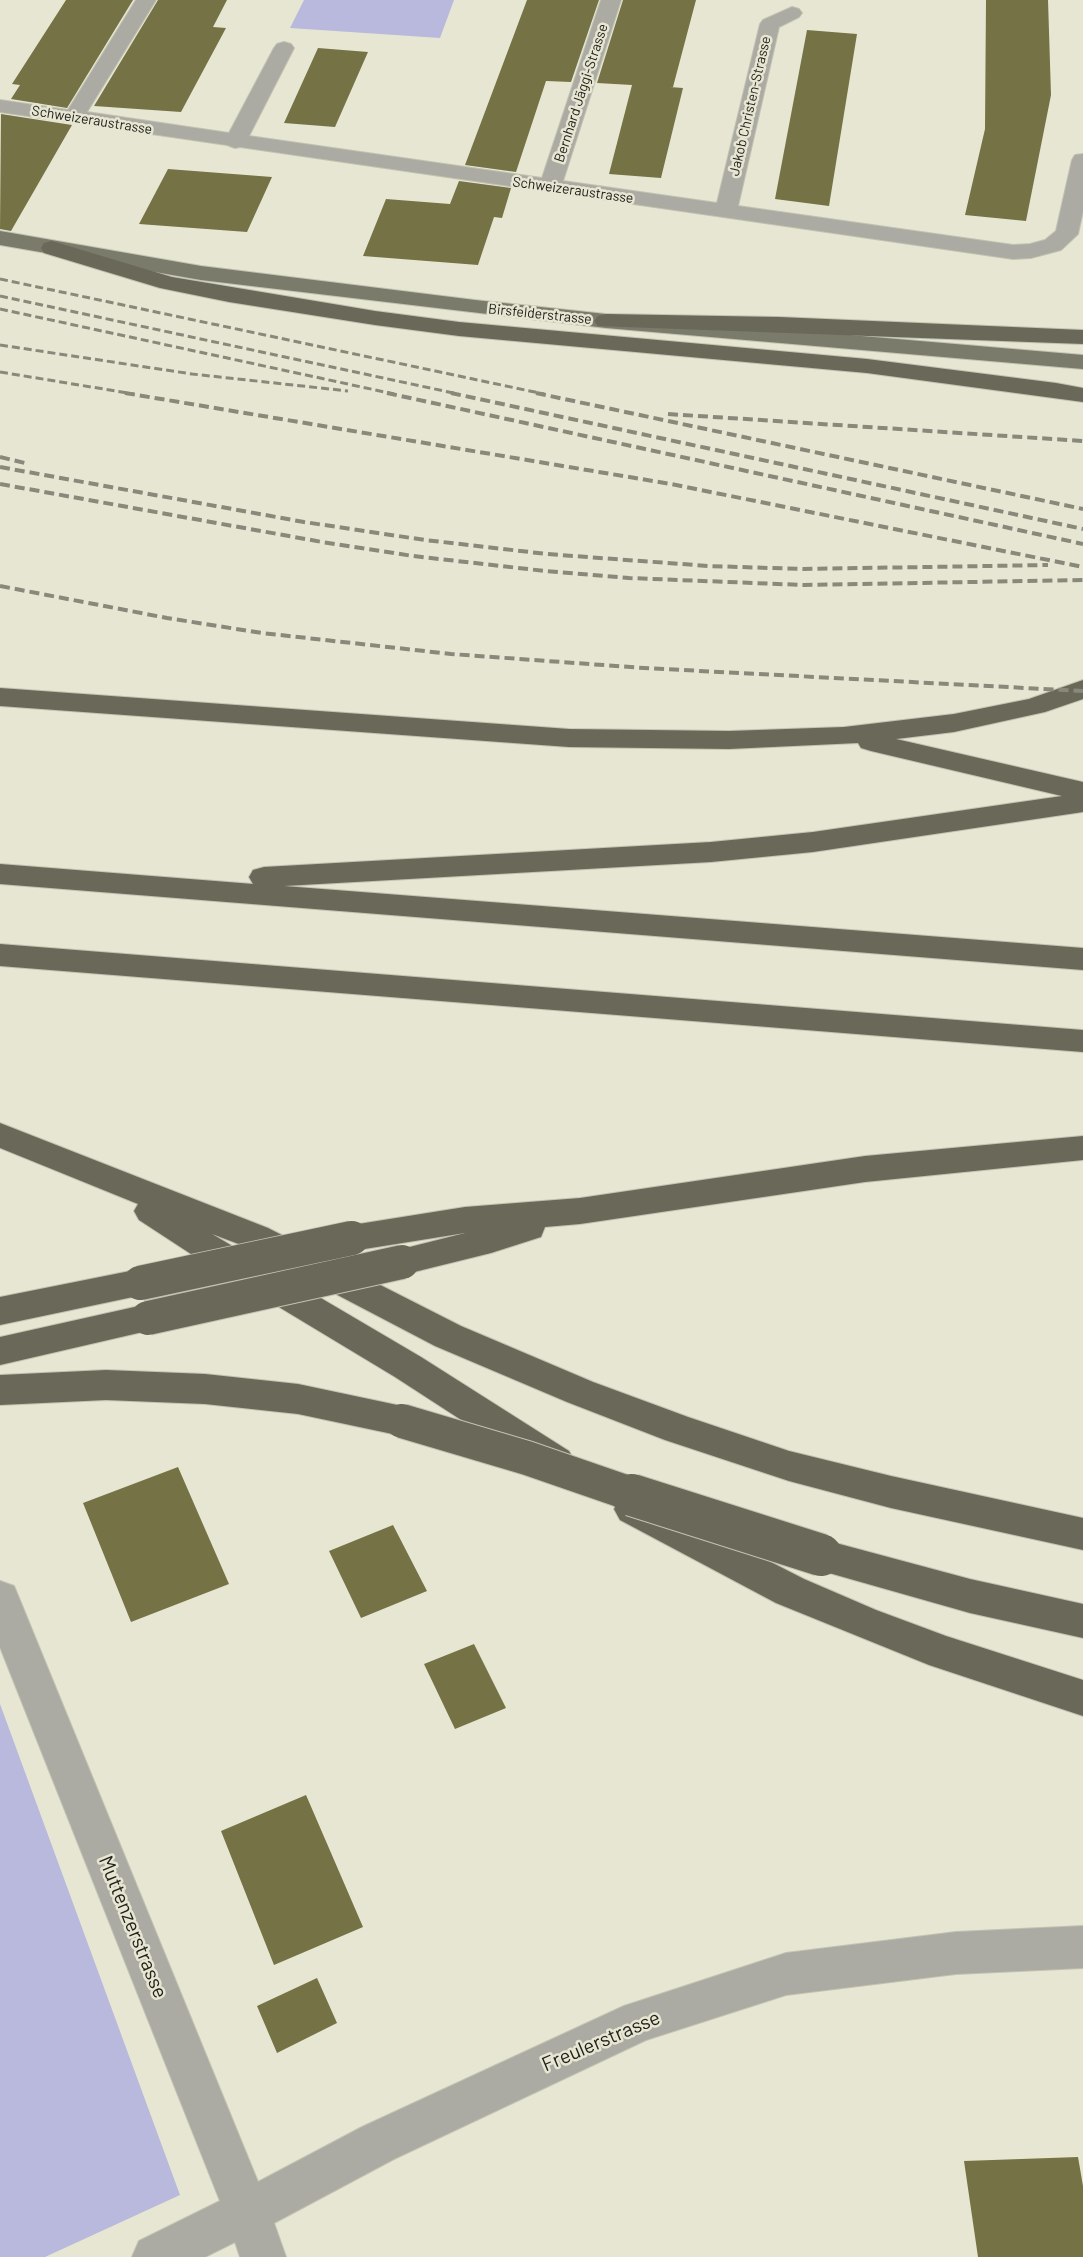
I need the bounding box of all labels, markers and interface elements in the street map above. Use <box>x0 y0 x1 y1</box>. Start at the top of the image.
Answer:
street label: Bernhard Jäggi-Strasse <box>551 22 611 164</box>
street label: Jakob Christen-Strasse <box>726 34 774 178</box>
street label: Schweizeraustrasse <box>30 102 154 138</box>
street label: Schweizeraustrasse <box>511 173 635 207</box>
street label: Birsfelderstrasse <box>487 300 593 328</box>
street label: Muttenzerstrasse <box>94 1852 172 2002</box>
street label: Freulerstrasse <box>538 2005 664 2077</box>

